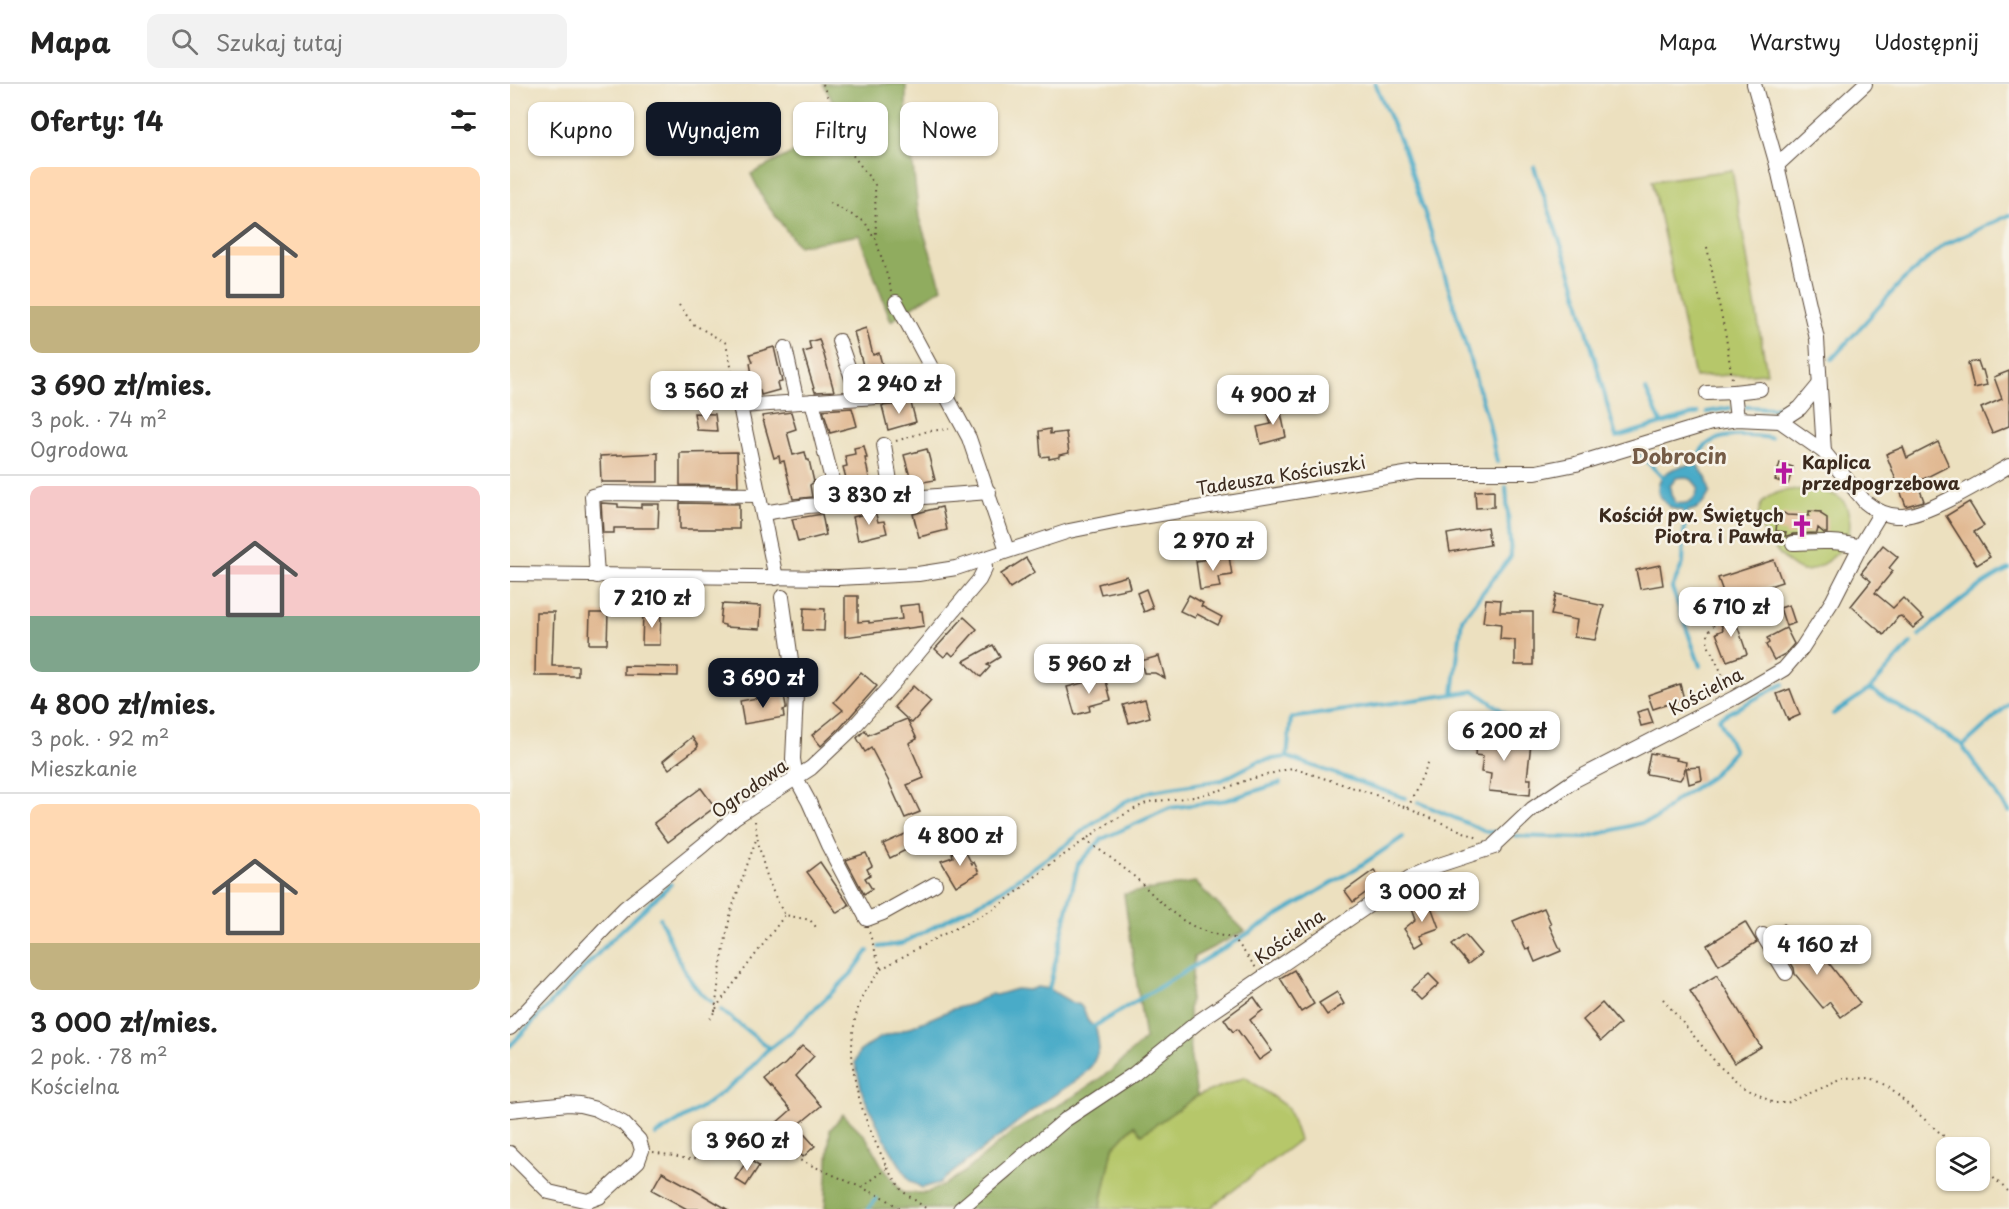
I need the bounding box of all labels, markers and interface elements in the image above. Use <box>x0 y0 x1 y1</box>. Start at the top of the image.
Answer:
search box <box>147 14 567 68</box>
text: Mapa <box>30 20 111 63</box>
icon: search <box>168 25 201 58</box>
text: Szukaj tutaj <box>216 25 343 58</box>
text: Mapa <box>1659 25 1717 57</box>
text: Warstwy <box>1750 25 1841 57</box>
text: Udostępnij <box>1874 25 1979 57</box>
text: Oferty: 14 <box>30 101 163 140</box>
chip: Kupno <box>528 102 634 156</box>
chip: Wynajem <box>646 102 781 156</box>
chip: Filtry <box>793 102 888 156</box>
chip: Nowe <box>900 102 998 156</box>
icon: filters <box>447 104 480 137</box>
icon: home <box>201 206 309 314</box>
pin: 2 940 zł <box>837 364 961 415</box>
text: 3 690 zł/mies. <box>30 365 212 404</box>
text: 2 940 zł <box>857 368 941 398</box>
pin: 3 560 zł <box>644 371 768 422</box>
text: 3 560 zł <box>665 375 747 405</box>
pin: 4 900 zł <box>1211 375 1335 426</box>
text: 4 900 zł <box>1231 379 1315 409</box>
text: 3 pok. · 74 m² <box>30 404 167 434</box>
text: Ogrodowa <box>30 434 128 464</box>
district label: Dobrocin <box>1631 439 1727 471</box>
street label: Tadeusza Kościuszki <box>1194 448 1367 501</box>
place label: Kaplica przedpogrzebowa <box>1802 448 1960 496</box>
church icon: Kaplica przedpogrzebowa <box>1771 460 1797 486</box>
pin: 3 830 zł <box>807 475 931 526</box>
text: 3 830 zł <box>828 479 910 509</box>
place label: Kościół pw. Świętych Piotra i Pawła <box>1599 501 1784 549</box>
church icon: Kościół pw. Świętych Piotra i Pawła <box>1789 513 1815 539</box>
pin: 2 970 zł <box>1151 521 1275 572</box>
icon: home <box>201 525 309 633</box>
text: 2 970 zł <box>1173 525 1253 555</box>
pin: 7 210 zł <box>590 578 714 629</box>
text: 7 210 zł <box>614 582 690 612</box>
pin: 6 710 zł <box>1669 587 1793 638</box>
text: 6 710 zł <box>1693 591 1769 621</box>
pin: 5 960 zł <box>1027 644 1151 695</box>
text: 5 960 zł <box>1048 648 1130 678</box>
pin: 3 690 zł <box>701 658 825 709</box>
street label: Kościelna <box>1663 660 1748 721</box>
text: 3 690 zł <box>722 662 804 692</box>
text: 4 800 zł/mies. <box>30 684 216 723</box>
pin: 6 200 zł <box>1442 711 1566 762</box>
text: 6 200 zł <box>1462 715 1546 745</box>
text: 3 pok. · 92 m² <box>30 723 169 753</box>
street label: Ogrodowa <box>705 751 794 824</box>
text: Mieszkanie <box>30 753 138 783</box>
pin: 4 800 zł <box>898 816 1022 867</box>
text: 4 800 zł <box>918 820 1002 850</box>
icon: home <box>201 843 309 951</box>
pin: 3 000 zł <box>1360 872 1484 923</box>
text: 3 000 zł <box>1379 876 1465 906</box>
street label: Kościelna <box>1248 901 1330 970</box>
pin: 4 160 zł <box>1755 925 1879 976</box>
text: 4 160 zł <box>1777 929 1857 959</box>
text: 3 000 zł/mies. <box>30 1002 218 1041</box>
text: 2 pok. · 78 m² <box>30 1041 168 1071</box>
text: Kościelna <box>30 1071 119 1101</box>
pin: 3 960 zł <box>685 1121 809 1172</box>
text: 3 960 zł <box>706 1125 788 1155</box>
map controls <box>1936 1137 1990 1191</box>
button: layers <box>1936 1137 1990 1191</box>

